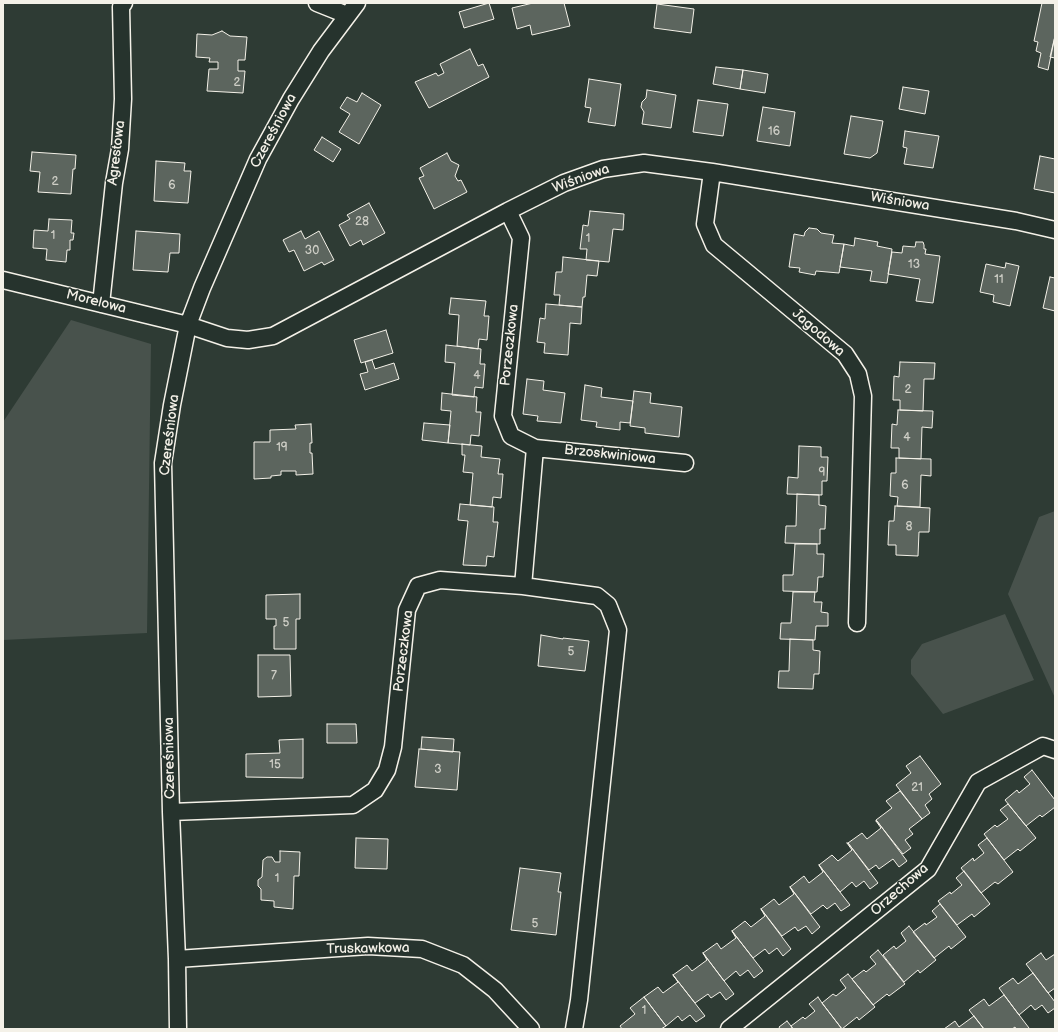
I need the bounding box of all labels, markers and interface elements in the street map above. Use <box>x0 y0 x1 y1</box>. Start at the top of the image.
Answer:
house number: 2 <box>233 76 241 90</box>
street label: Czereśniowa <box>247 91 301 171</box>
street label: Agrestowa <box>105 120 129 186</box>
house number: 16 <box>768 125 780 139</box>
street label: Wiśniowa <box>550 161 612 197</box>
house number: 2 <box>51 175 59 189</box>
house number: 6 <box>168 179 176 193</box>
street label: Wiśniowa <box>869 189 931 215</box>
house number: 28 <box>355 215 369 229</box>
house number: 1 <box>51 229 55 243</box>
house number: 1 <box>586 232 590 246</box>
house number: 30 <box>305 244 319 258</box>
house number: 13 <box>908 258 920 272</box>
house number: 11 <box>994 273 1004 287</box>
street label: Morelowa <box>64 286 128 318</box>
street label: Porzeczkowa <box>497 303 523 387</box>
street label: Jagodowa <box>788 306 848 360</box>
house number: 4 <box>473 369 481 383</box>
house number: 2 <box>904 383 912 397</box>
street label: Czereśniowa <box>157 393 183 477</box>
house number: 4 <box>903 431 911 445</box>
house number: 19 <box>276 441 288 455</box>
street label: Brzoskwiniowa <box>563 442 657 468</box>
house number: 9 <box>819 466 825 480</box>
house number: 6 <box>901 479 909 493</box>
house number: 8 <box>906 520 912 534</box>
street label: Porzeczkowa <box>391 609 417 693</box>
house number: 5 <box>283 616 289 630</box>
house number: 5 <box>568 645 574 659</box>
house number: 7 <box>271 669 277 683</box>
street label: Czereśniowa <box>161 717 179 799</box>
house number: 15 <box>269 758 281 772</box>
house number: 3 <box>434 763 442 777</box>
house number: 21 <box>911 781 923 795</box>
street label: Orzechowa <box>868 860 932 920</box>
house number: 1 <box>275 872 279 886</box>
house number: 5 <box>532 917 538 931</box>
street label: Truskawkowa <box>326 940 410 958</box>
house number: 1 <box>642 1004 646 1018</box>

